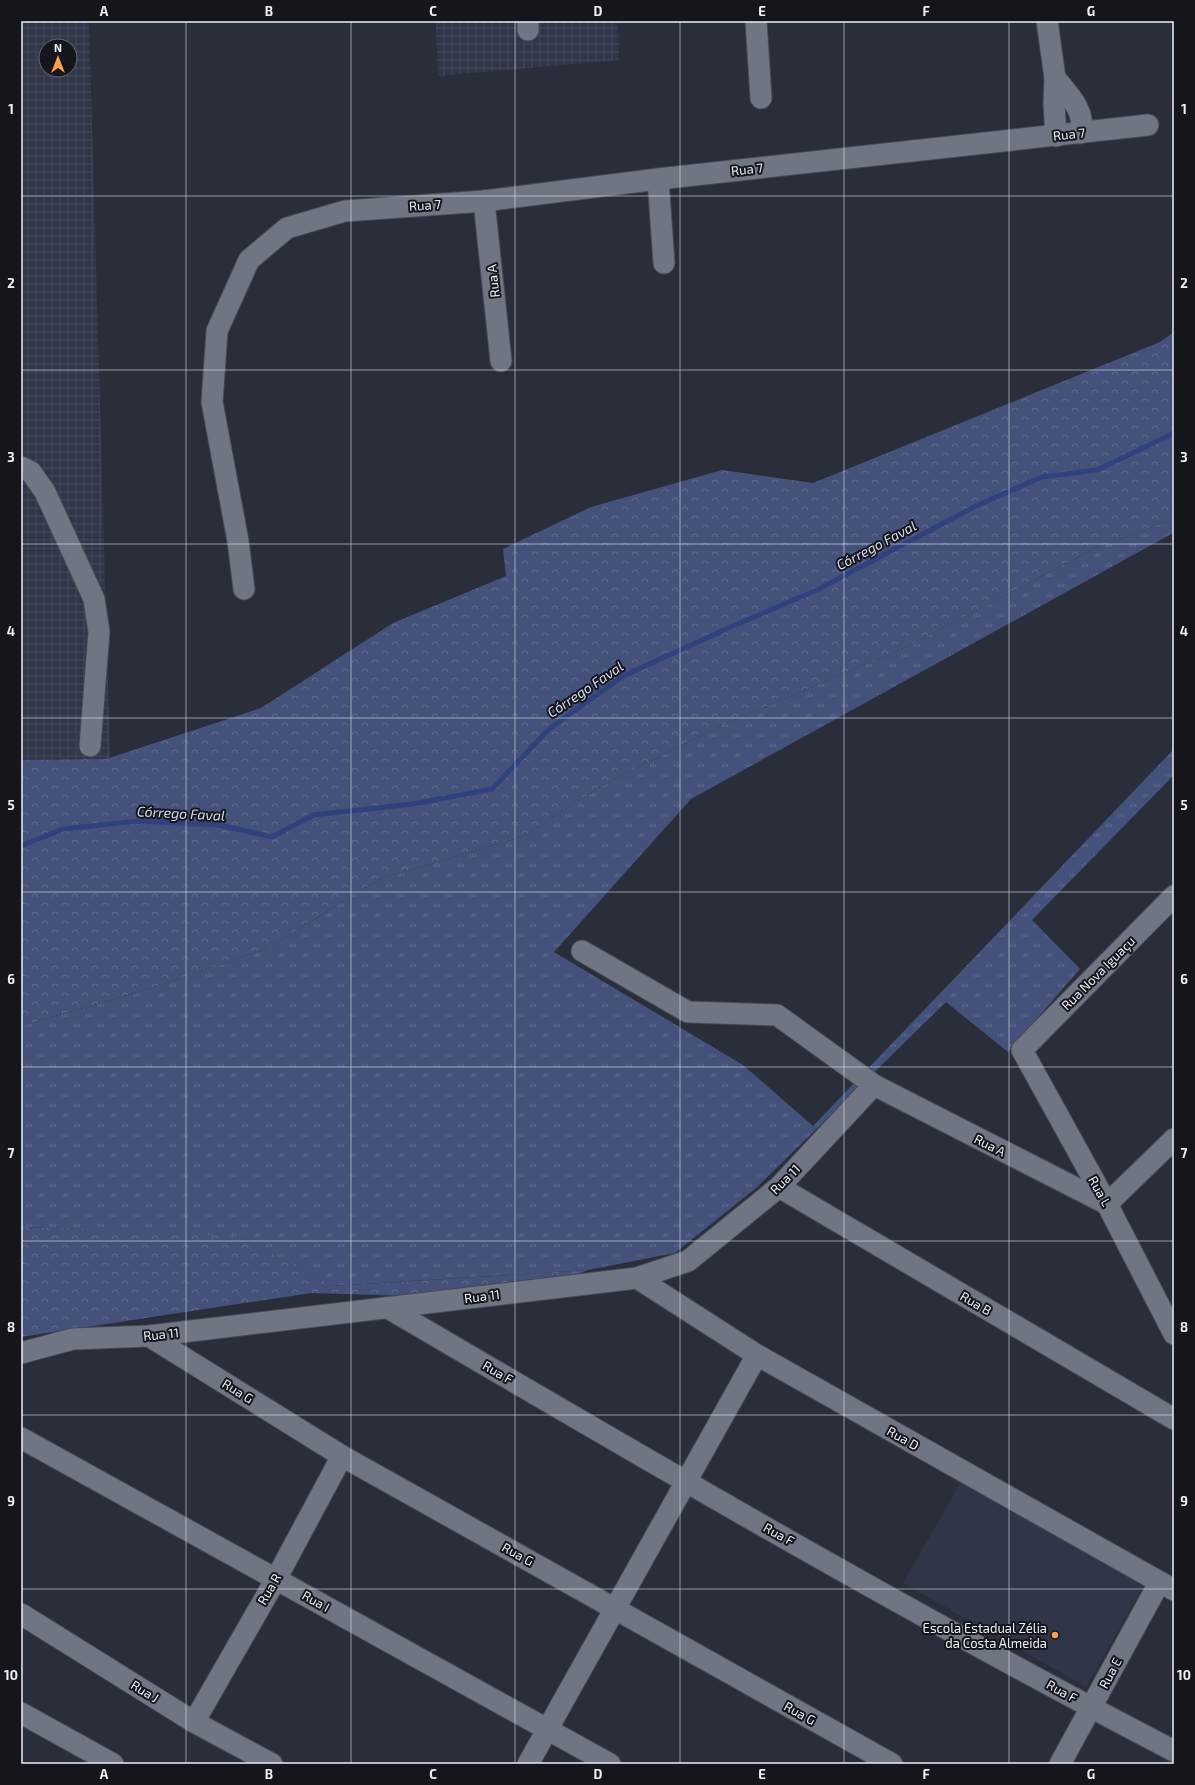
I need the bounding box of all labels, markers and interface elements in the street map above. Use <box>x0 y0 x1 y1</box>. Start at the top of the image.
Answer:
text: A <box>100 3 109 19</box>
text: B <box>265 3 273 19</box>
text: C <box>429 3 437 19</box>
text: D <box>594 3 603 19</box>
text: E <box>758 3 766 19</box>
text: F <box>922 3 930 19</box>
text: G <box>1087 3 1095 19</box>
north arrow <box>38 38 78 78</box>
text: N <box>54 41 62 54</box>
text: 1 <box>8 101 14 117</box>
text: 1 <box>1181 101 1187 117</box>
street label: Rua 7 <box>1052 124 1086 144</box>
street label: Rua 7 <box>730 159 764 179</box>
street label: Rua 7 <box>408 196 442 214</box>
street label: Rua A <box>483 264 503 298</box>
text: 2 <box>7 275 15 291</box>
text: 2 <box>1180 275 1188 291</box>
text: 3 <box>7 449 15 465</box>
text: 3 <box>1180 449 1188 465</box>
water label: Córrego Faval <box>833 517 919 573</box>
text: 4 <box>7 623 15 639</box>
text: 4 <box>1180 623 1188 639</box>
water label: Córrego Faval <box>544 657 626 721</box>
text: 5 <box>7 797 15 813</box>
text: 5 <box>1180 797 1188 813</box>
water label: Córrego Faval <box>136 802 226 824</box>
street label: Rua Nova Iguaçu <box>1058 933 1139 1014</box>
text: 6 <box>7 971 15 987</box>
text: 6 <box>1180 971 1188 987</box>
street label: Rua A <box>972 1130 1008 1160</box>
text: 7 <box>8 1145 15 1161</box>
text: 7 <box>1181 1145 1188 1161</box>
street label: Rua 11 <box>767 1161 803 1197</box>
street label: Rua L <box>1085 1173 1115 1209</box>
street label: Rua 11 <box>463 1286 501 1306</box>
street label: Rua B <box>957 1288 995 1318</box>
text: 8 <box>7 1319 15 1335</box>
text: 8 <box>1180 1319 1188 1335</box>
street label: Rua 11 <box>142 1324 180 1344</box>
street label: Rua F <box>480 1357 516 1387</box>
street label: Rua G <box>219 1375 257 1407</box>
street label: Rua D <box>884 1423 922 1453</box>
text: 9 <box>7 1493 15 1509</box>
text: 9 <box>1180 1493 1188 1509</box>
street label: Rua F <box>761 1519 797 1549</box>
street label: Rua G <box>499 1539 537 1569</box>
street label: Rua R <box>254 1570 284 1608</box>
street label: Rua I <box>299 1587 333 1615</box>
place label: Escola Estadual Zélia da Costa Almeida <box>923 1620 1047 1651</box>
marker: Escola Estadual Zélia da Costa Almeida <box>1050 1630 1060 1640</box>
street label: Rua E <box>1095 1655 1125 1691</box>
text: 10 <box>4 1667 18 1683</box>
text: 10 <box>1177 1667 1191 1683</box>
street label: Rua J <box>128 1676 162 1706</box>
street label: Rua F <box>1044 1676 1080 1706</box>
street label: Rua G <box>781 1698 819 1728</box>
text: A <box>100 1766 109 1782</box>
text: B <box>265 1766 273 1782</box>
text: C <box>429 1766 437 1782</box>
text: D <box>594 1766 603 1782</box>
text: E <box>758 1766 766 1782</box>
text: F <box>922 1766 930 1782</box>
text: G <box>1087 1766 1095 1782</box>

